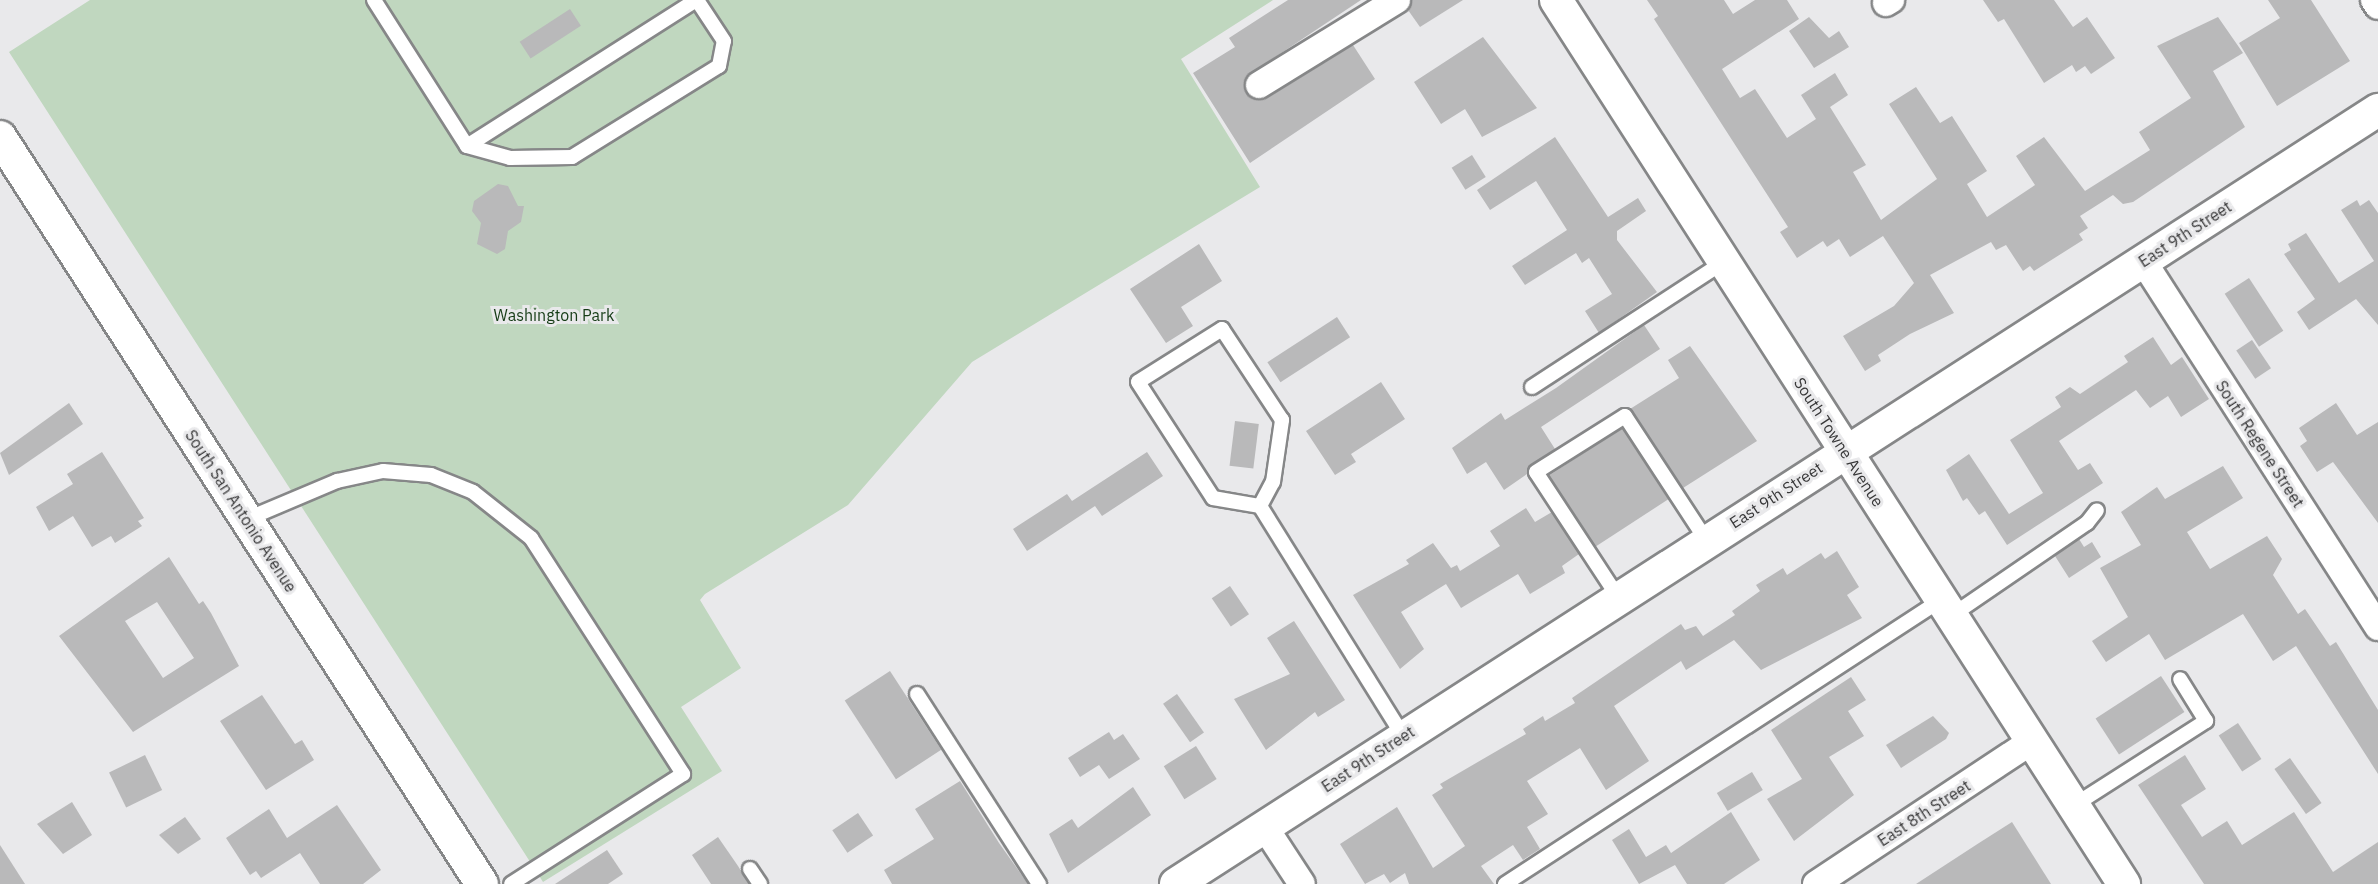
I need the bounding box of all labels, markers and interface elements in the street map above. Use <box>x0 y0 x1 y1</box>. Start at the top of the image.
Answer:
street label: East 9th Street <box>2135 197 2235 271</box>
park label: Washington Park <box>494 305 614 325</box>
street label: South Towne Avenue <box>1790 374 1888 510</box>
street label: South Regene Street <box>2212 377 2308 511</box>
street label: South San Antonio Avenue <box>181 426 301 596</box>
street label: East 9th Street <box>1726 458 1826 532</box>
street label: East 9th Street <box>1318 722 1418 796</box>
street label: East 8th Street <box>1874 776 1974 850</box>

